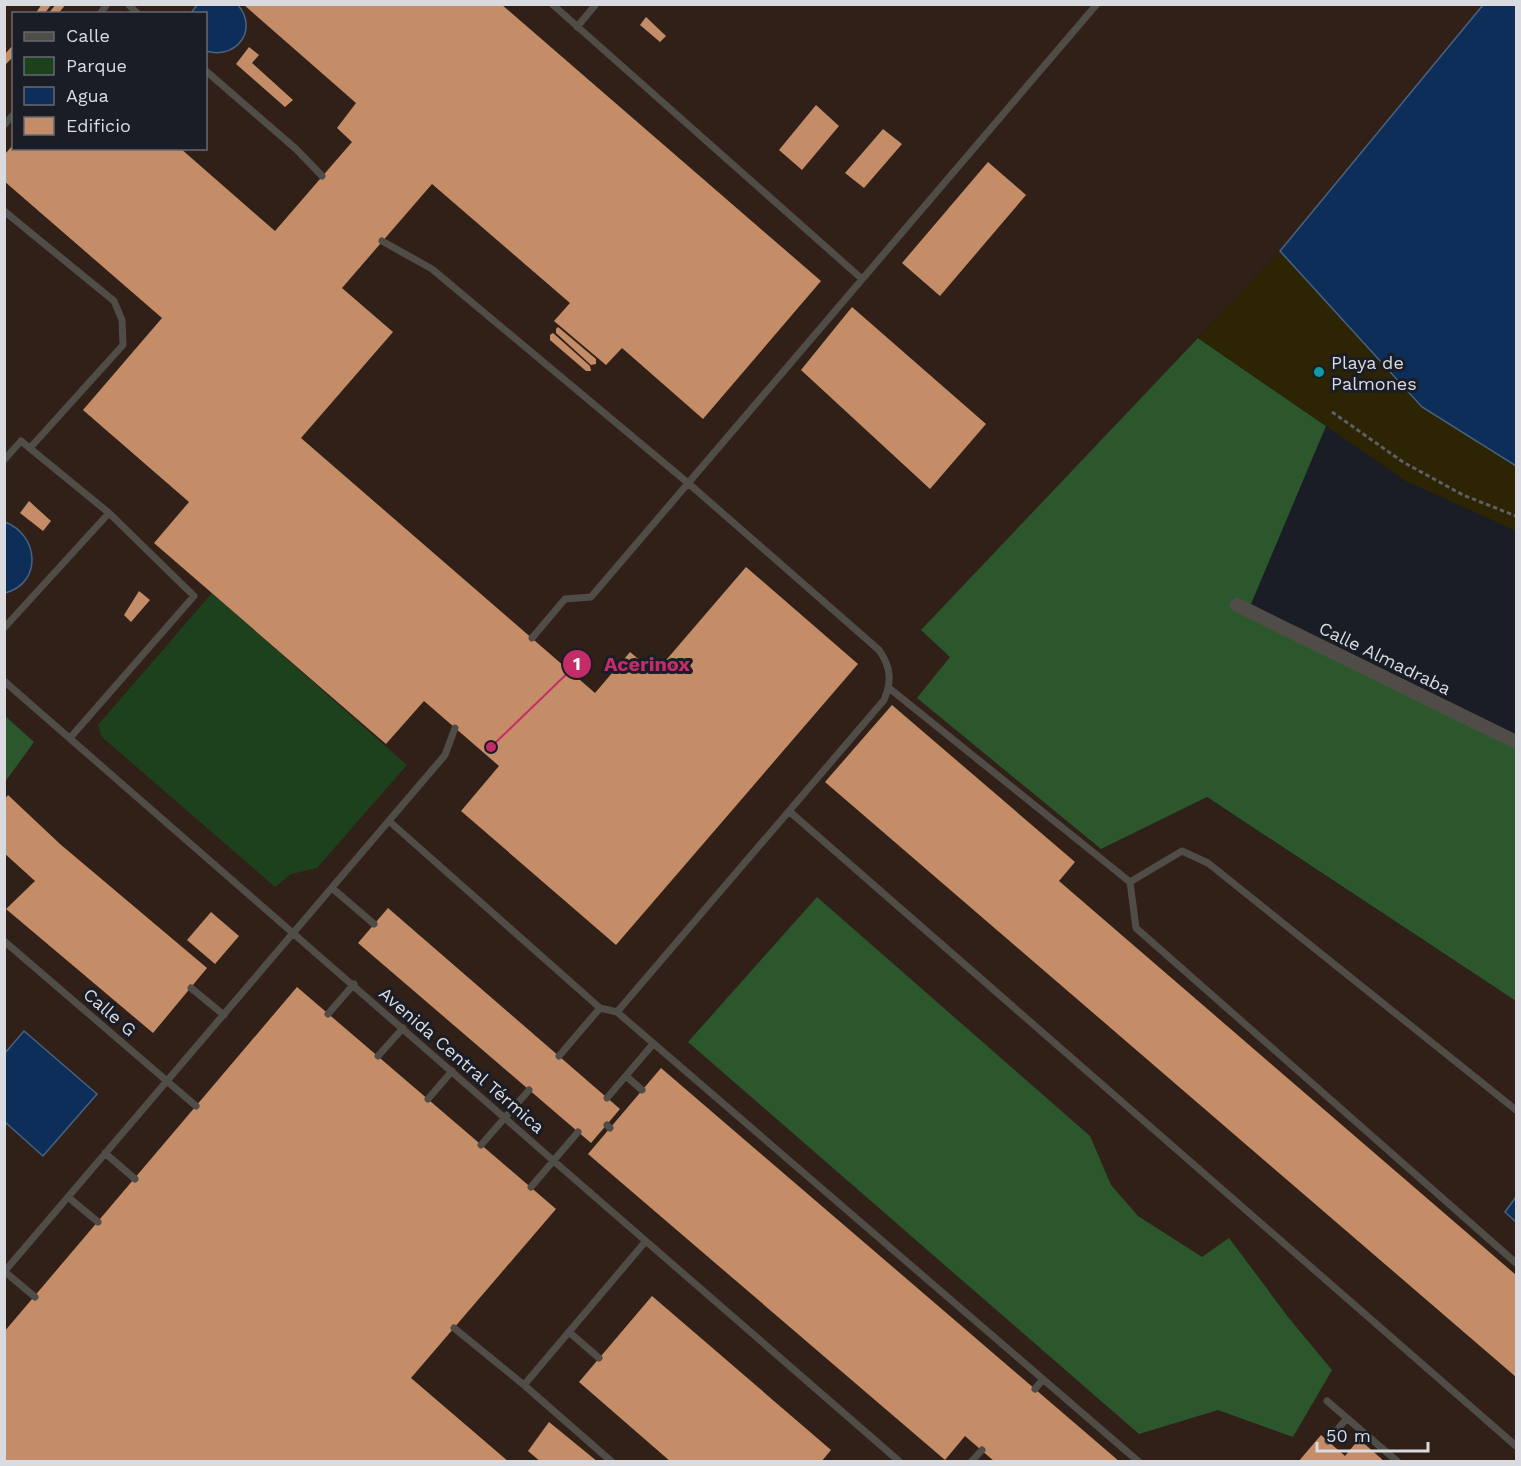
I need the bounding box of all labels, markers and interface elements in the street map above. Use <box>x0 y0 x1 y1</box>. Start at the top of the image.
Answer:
legend <box>12 12 207 150</box>
text: Calle <box>66 25 110 46</box>
text: Parque <box>66 55 127 76</box>
text: Agua <box>66 85 109 106</box>
text: Edificio <box>66 115 131 136</box>
place label: Playa de Palmones <box>1331 352 1417 394</box>
marker: Playa de Palmones <box>1312 365 1326 379</box>
street label: Calle Almadraba <box>1316 617 1454 699</box>
callout: Acerinox <box>562 645 702 683</box>
text: Acerinox <box>604 652 690 676</box>
text: 1 <box>573 653 581 674</box>
street label: Calle G <box>79 983 141 1041</box>
street label: Avenida Central Térmica <box>375 983 549 1137</box>
scale bar <box>1317 1415 1428 1453</box>
text: 50 m <box>1326 1425 1371 1446</box>

